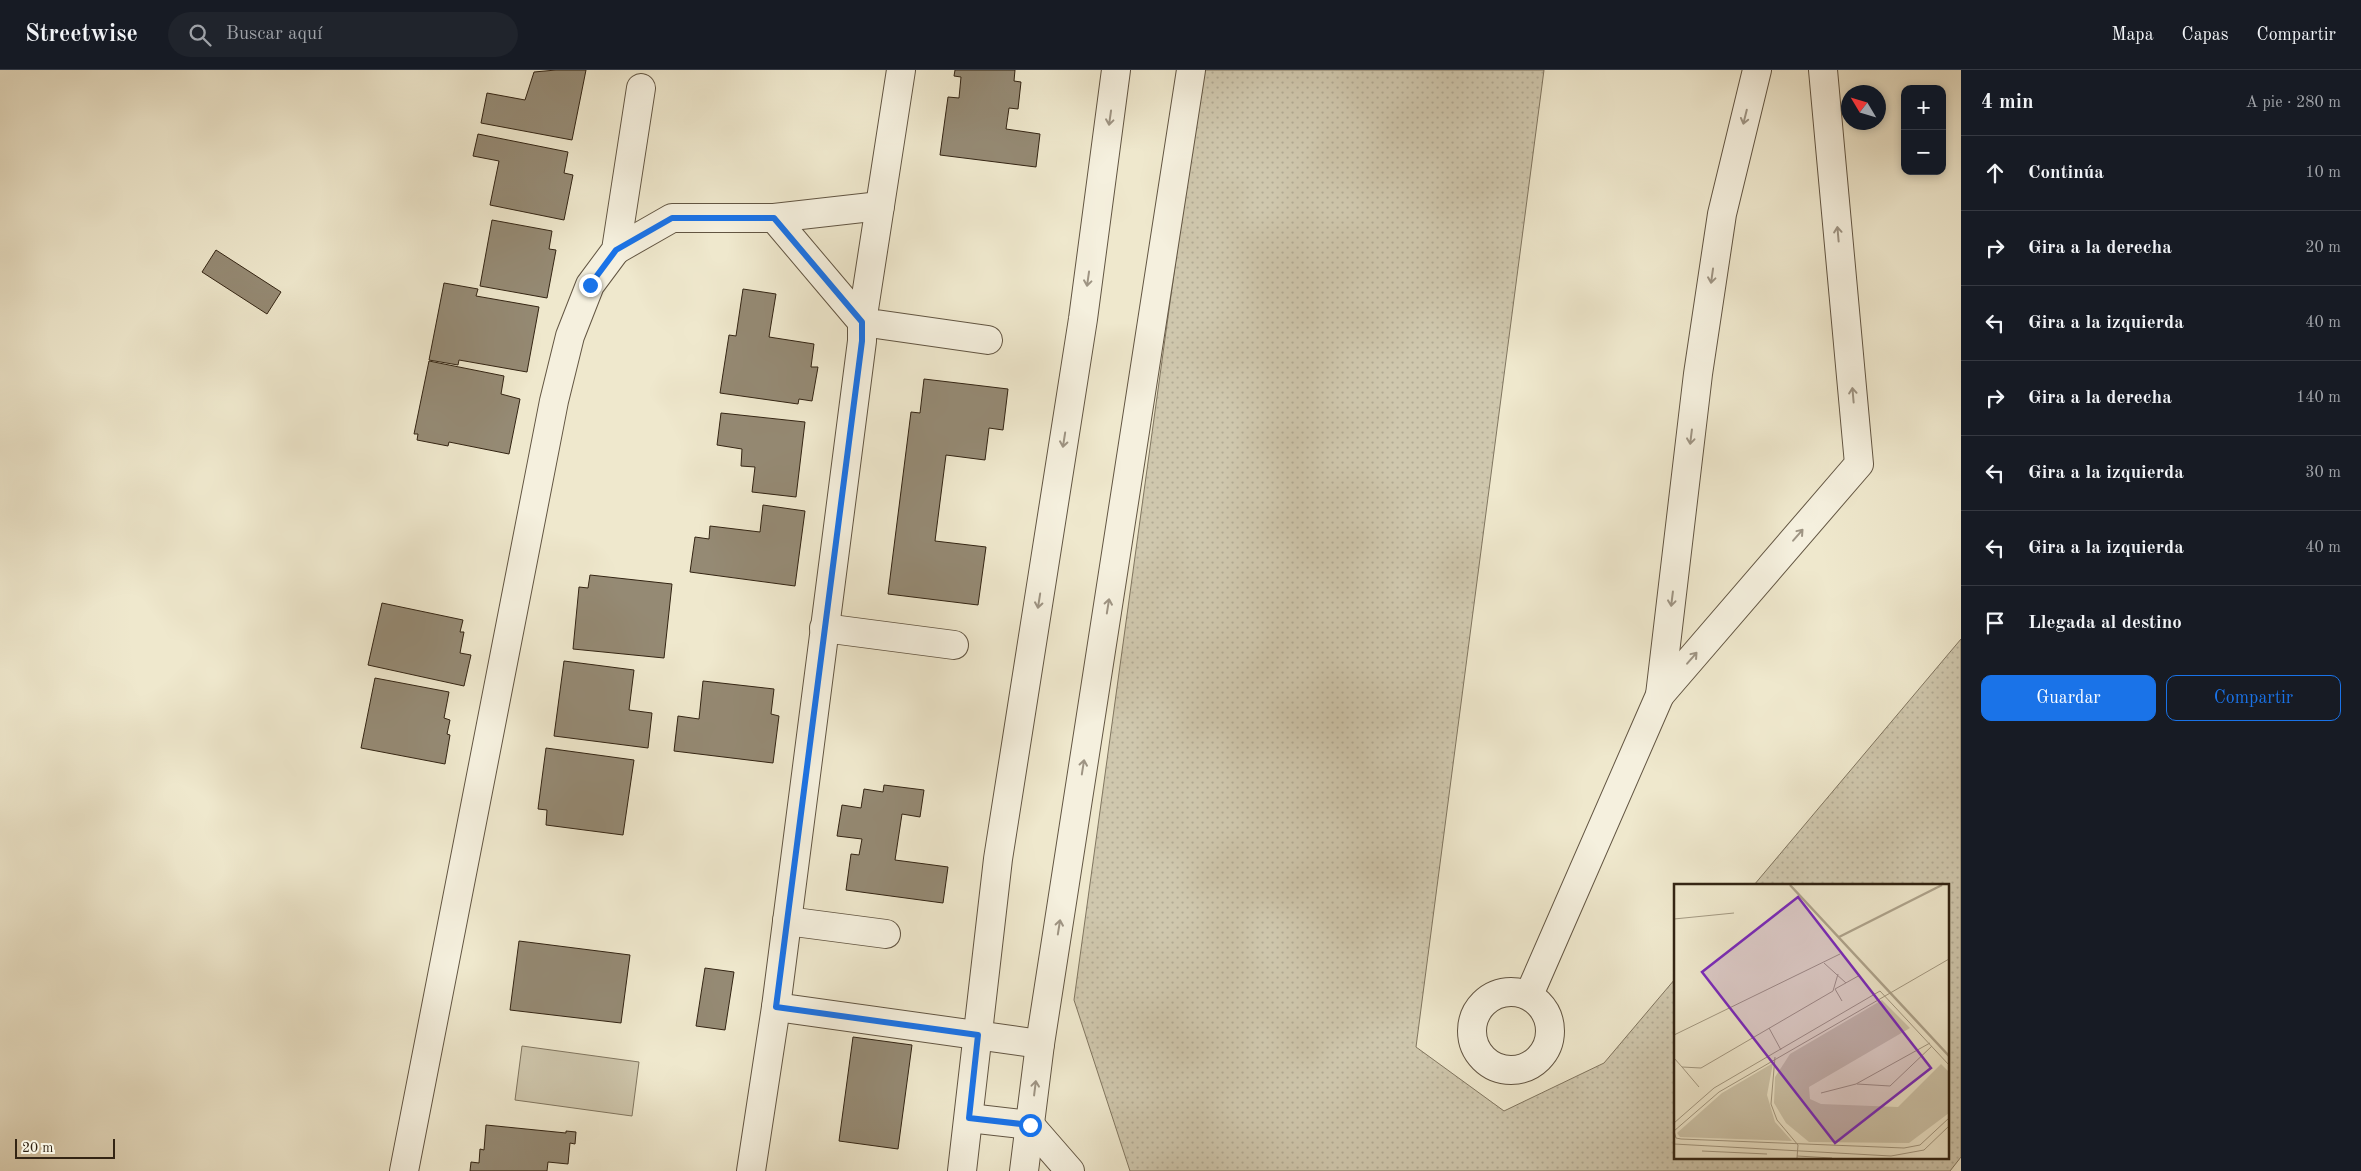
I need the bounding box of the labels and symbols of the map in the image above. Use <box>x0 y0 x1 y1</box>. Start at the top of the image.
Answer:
north arrow <box>1841 85 1886 130</box>
one-way arrow <box>1740 109 1749 125</box>
one-way arrow <box>1105 110 1115 126</box>
one-way arrow <box>1833 226 1843 242</box>
one-way arrow <box>1707 268 1717 284</box>
one-way arrow <box>1083 271 1093 287</box>
route end <box>579 274 602 297</box>
one-way arrow <box>1848 388 1857 404</box>
one-way arrow <box>1686 429 1696 445</box>
one-way arrow <box>1059 432 1069 448</box>
one-way arrow <box>1792 529 1803 542</box>
one-way arrow <box>1667 590 1677 606</box>
one-way arrow <box>1034 592 1044 608</box>
one-way arrow <box>1104 598 1114 614</box>
one-way arrow <box>1686 652 1698 665</box>
one-way arrow <box>1079 759 1089 775</box>
inset map <box>1674 884 1948 1158</box>
one-way arrow <box>1054 920 1064 936</box>
one-way arrow <box>1030 1080 1040 1096</box>
route start <box>1019 1114 1042 1137</box>
scale bar <box>15 1136 115 1159</box>

